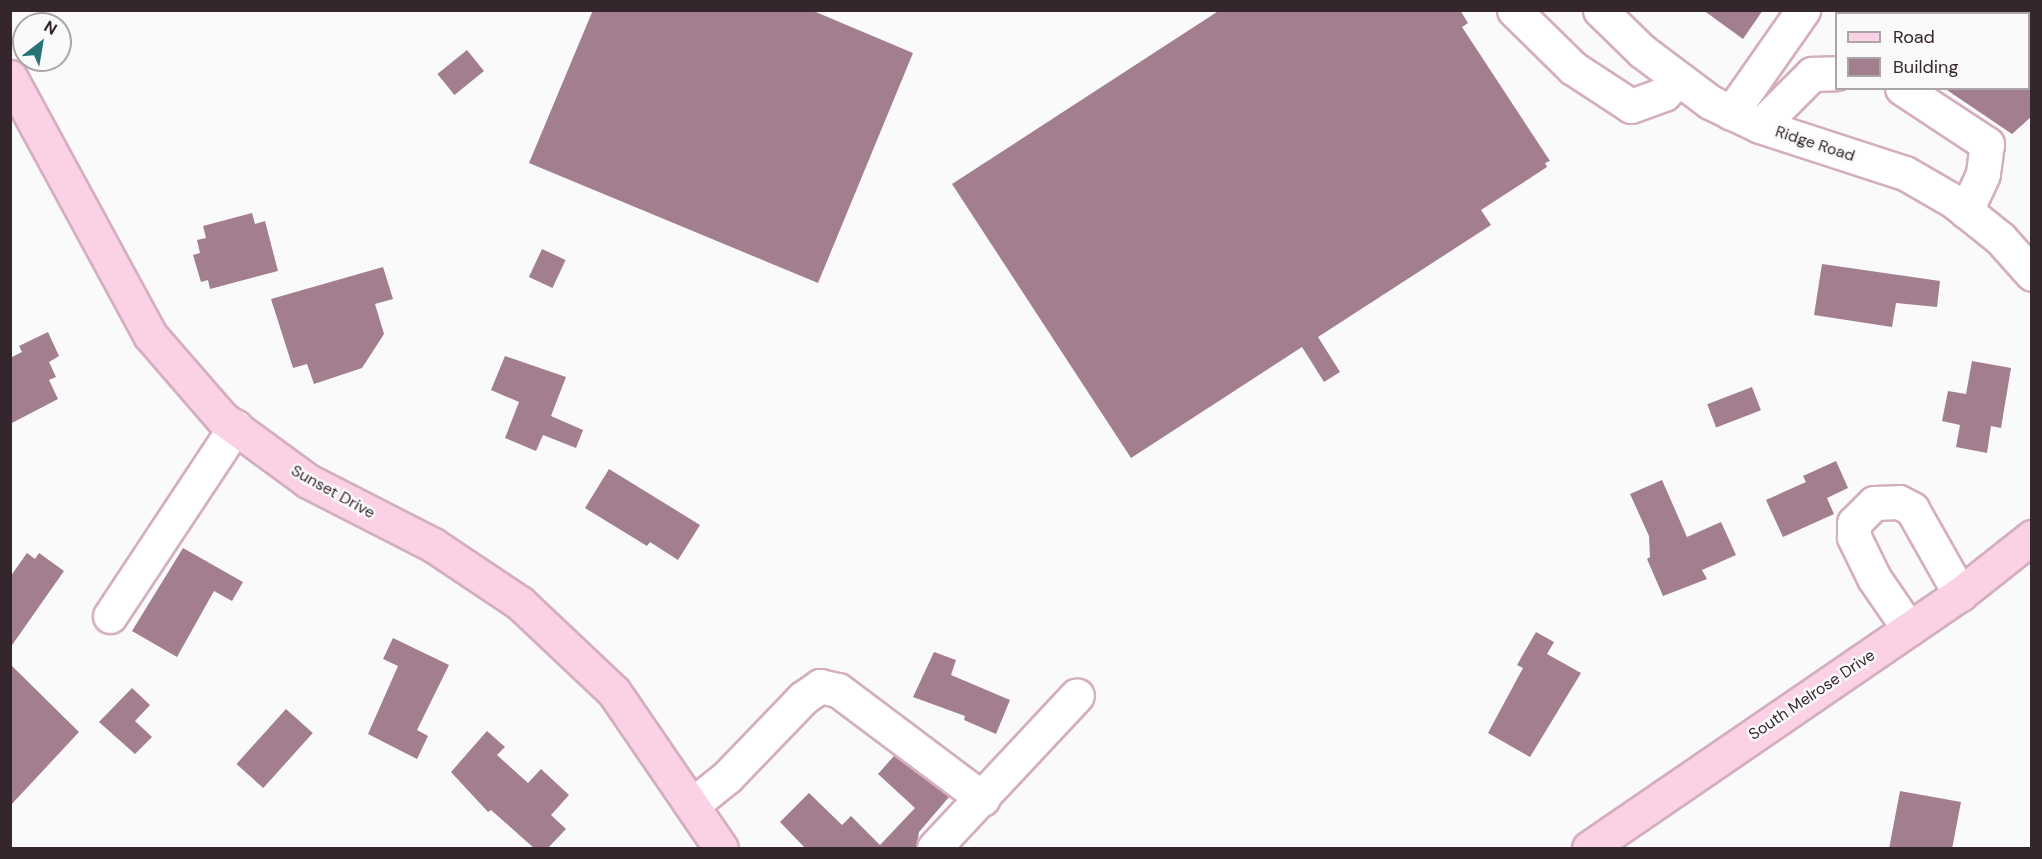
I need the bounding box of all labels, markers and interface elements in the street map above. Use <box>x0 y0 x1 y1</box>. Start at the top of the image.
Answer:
north arrow <box>12 12 72 72</box>
legend <box>1835 12 2030 90</box>
text: N <box>40 16 61 40</box>
text: Road <box>1893 25 1935 49</box>
text: Building <box>1893 55 1958 79</box>
street label: Ridge Road <box>1773 122 1857 166</box>
street label: Sunset Drive <box>288 461 378 523</box>
street label: South Melrose Drive <box>1745 646 1879 744</box>

